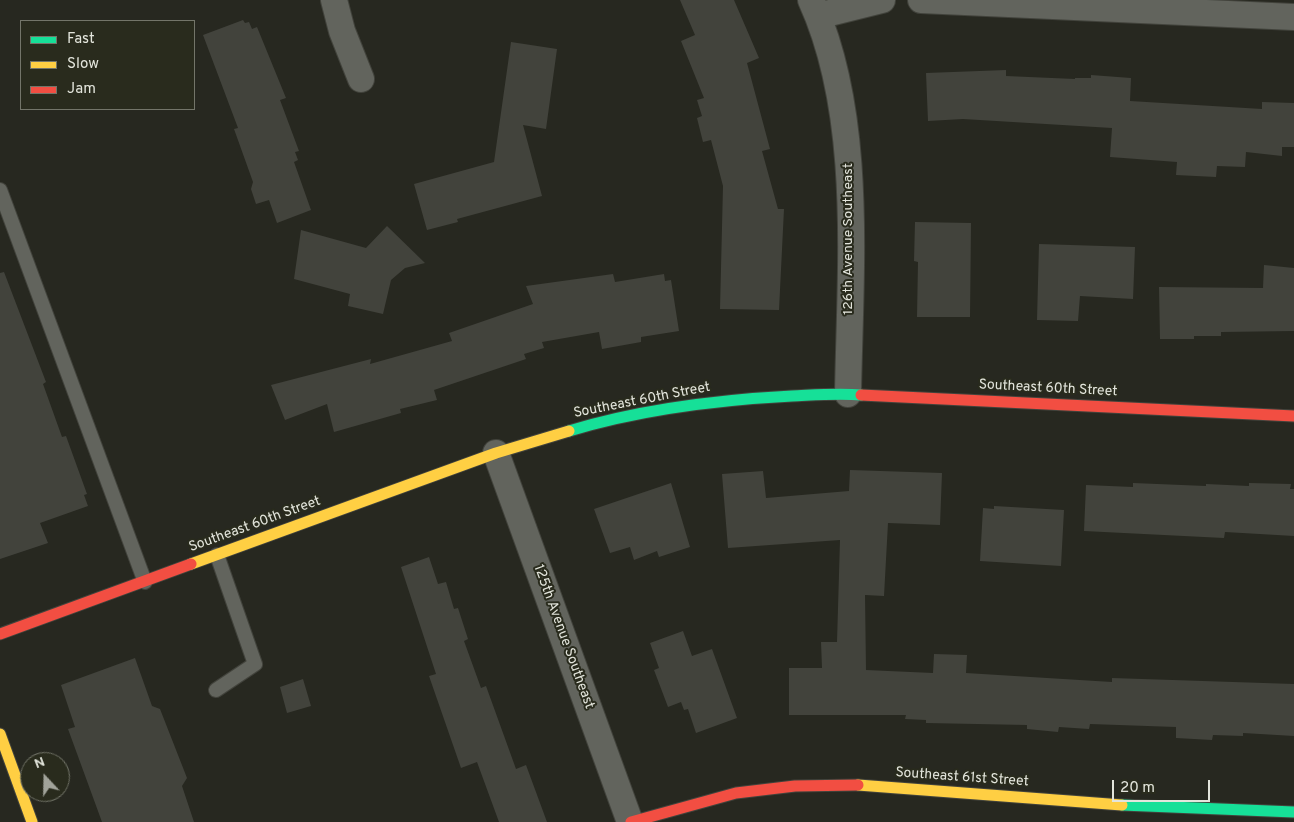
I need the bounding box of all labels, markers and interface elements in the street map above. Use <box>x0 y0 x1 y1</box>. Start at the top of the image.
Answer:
legend <box>20 20 195 110</box>
text: Fast <box>67 30 95 49</box>
text: Slow <box>67 55 99 74</box>
text: Jam <box>67 80 96 99</box>
street label: 126th Avenue Southeast <box>841 163 857 315</box>
street label: Southeast 60th Street <box>978 377 1118 401</box>
street label: Southeast 60th Street <box>572 380 712 422</box>
street label: Southeast 60th Street <box>187 493 323 557</box>
street label: 125th Avenue Southeast <box>529 563 597 711</box>
north arrow <box>20 752 70 802</box>
text: N <box>32 754 48 773</box>
street label: Southeast 61st Street <box>895 765 1029 791</box>
scale bar <box>1114 770 1212 802</box>
text: 20 m <box>1120 779 1155 798</box>

